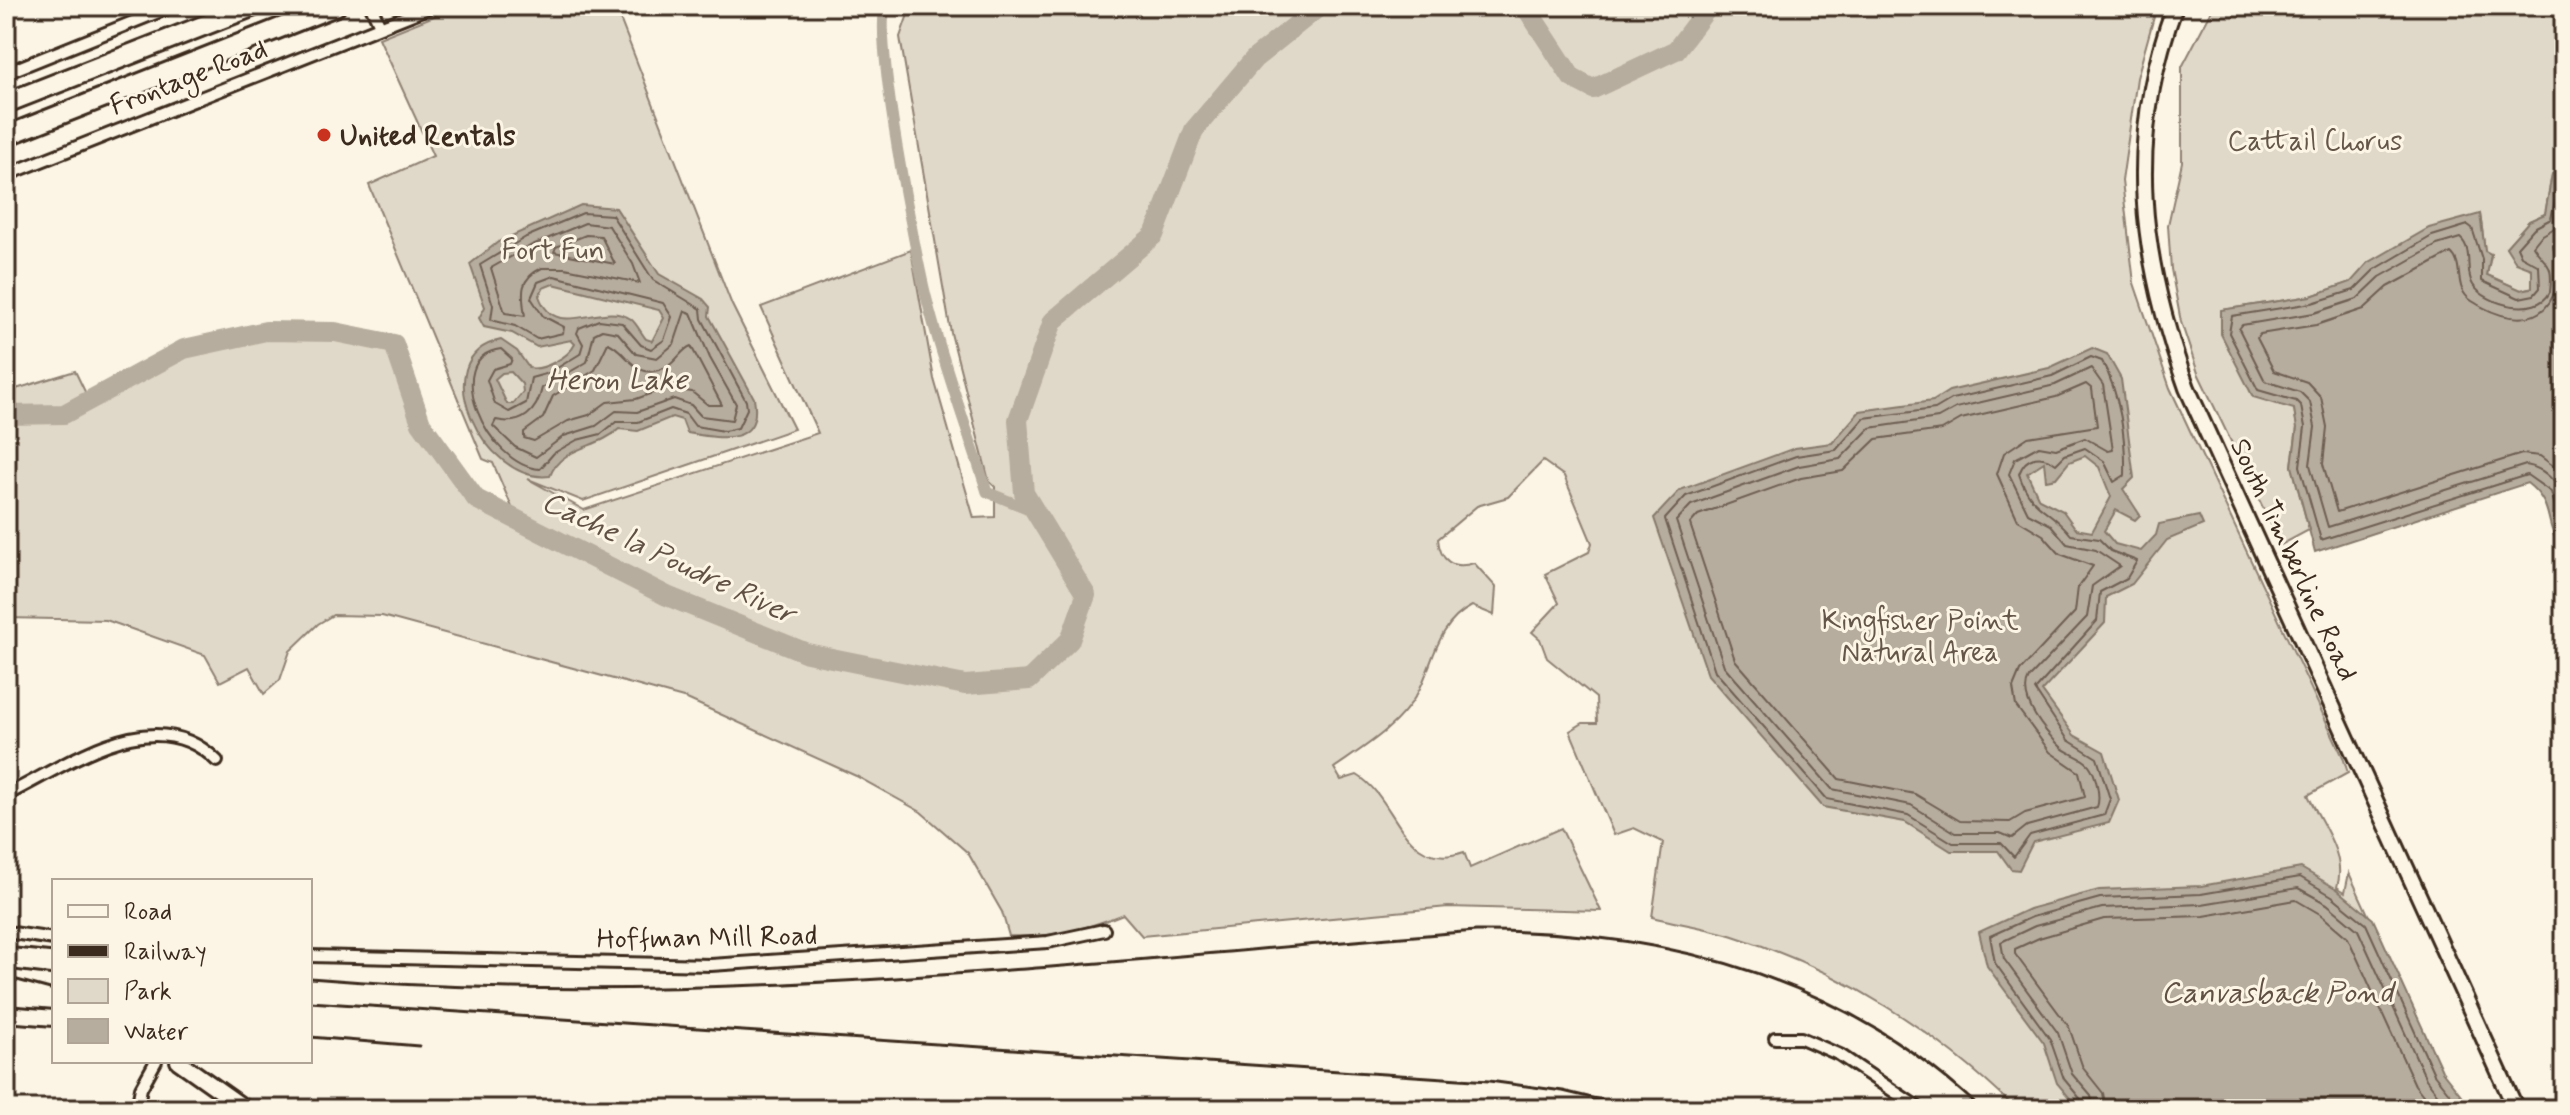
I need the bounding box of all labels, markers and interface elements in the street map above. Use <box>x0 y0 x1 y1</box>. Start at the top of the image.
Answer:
street label: Frontage Road <box>105 31 274 127</box>
place label: United Rentals <box>340 119 516 156</box>
park label: Cattail Chorus <box>2227 124 2403 161</box>
marker: United Rentals <box>315 126 333 144</box>
park label: Fort Fun <box>501 233 605 270</box>
water label: Heron Lake <box>547 361 689 400</box>
street label: South Timberline Road <box>2220 433 2365 687</box>
water label: Cache la Poudre River <box>535 483 804 636</box>
park label: Kingfisher Point Natural Area <box>1821 603 2019 672</box>
legend <box>52 879 312 1063</box>
text: Road <box>124 897 172 928</box>
street label: Hoffman Mill Road <box>596 918 818 959</box>
text: Railway <box>124 937 207 968</box>
water label: Canvasback Pond <box>2161 974 2396 1013</box>
text: Park <box>124 977 172 1008</box>
text: Water <box>124 1017 189 1048</box>

